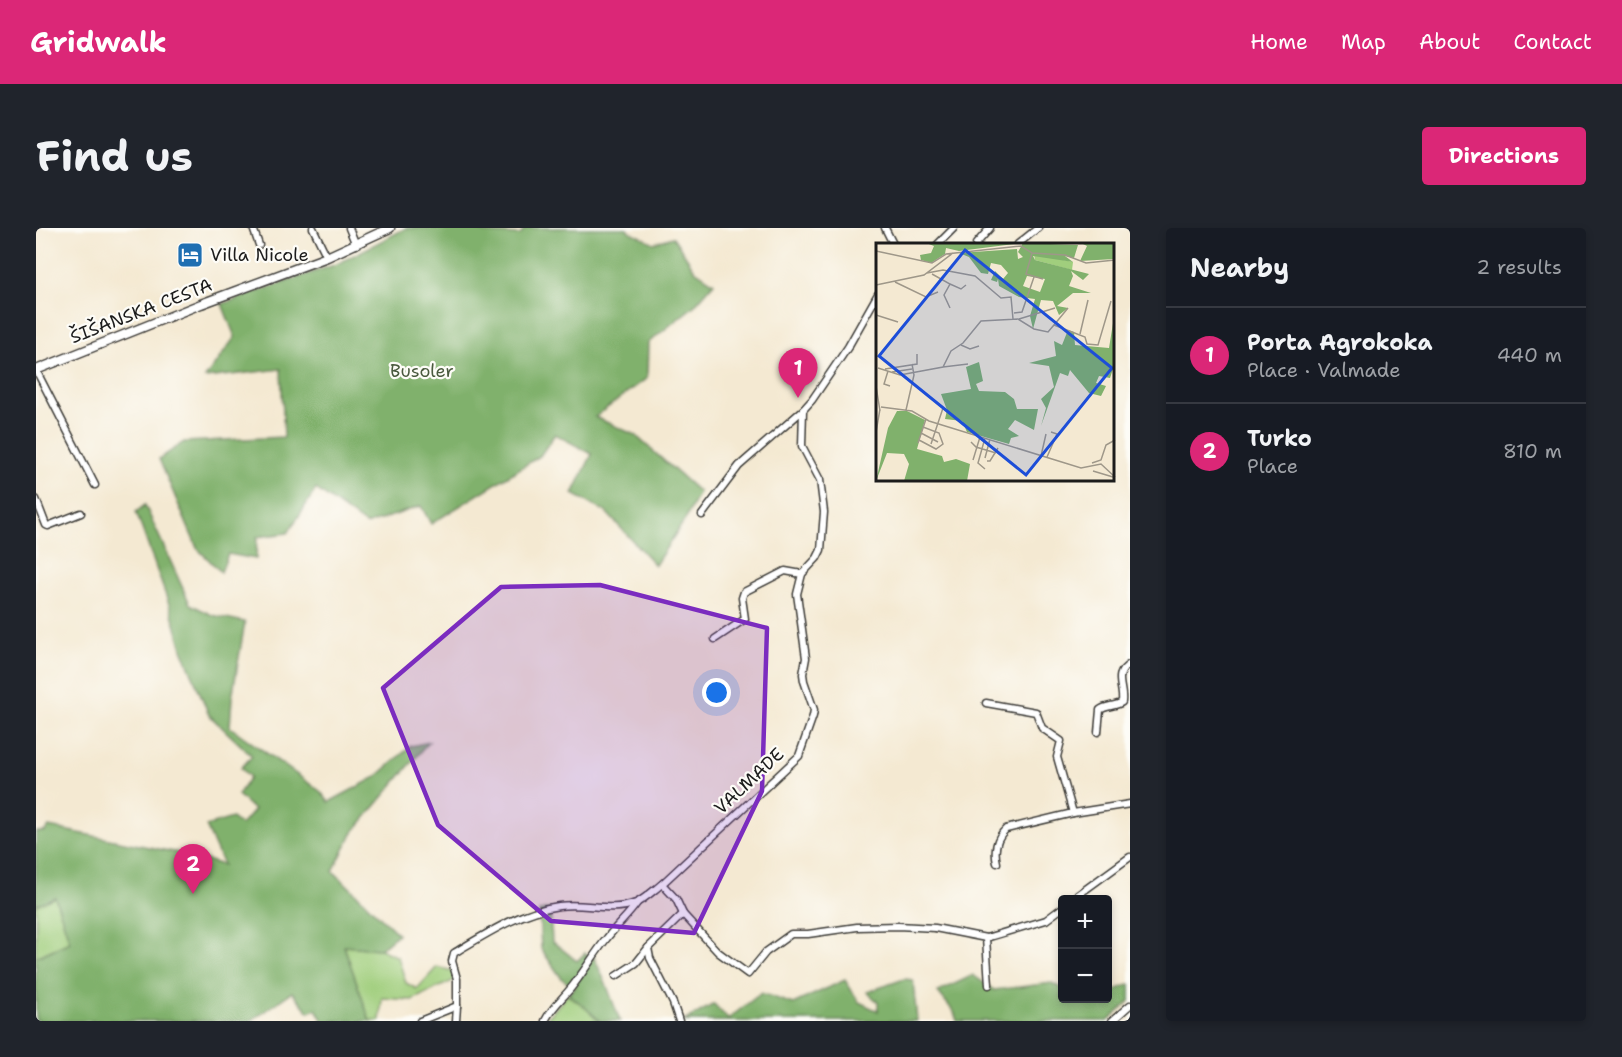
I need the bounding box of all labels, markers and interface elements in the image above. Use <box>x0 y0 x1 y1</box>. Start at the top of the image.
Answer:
text: Gridwalk <box>30 23 167 61</box>
text: Home <box>1250 28 1308 56</box>
text: Map <box>1341 28 1386 56</box>
text: About <box>1419 28 1480 56</box>
text: Contact <box>1513 28 1592 56</box>
button: Directions <box>1422 127 1586 185</box>
text: Find us <box>36 128 193 184</box>
hotel icon: Villa Nicole <box>175 240 205 270</box>
place label: Villa Nicole <box>210 243 309 267</box>
inset map <box>876 243 1115 482</box>
text: Nearby <box>1190 250 1289 285</box>
text: 2 results <box>1476 254 1562 280</box>
street label: ŠIŠANSKA CESTA <box>66 273 216 349</box>
text: Porta Agrokoka <box>1247 328 1432 357</box>
text: 1 <box>1205 342 1214 368</box>
text: 440 m <box>1497 342 1562 368</box>
pin: 1 <box>778 348 818 398</box>
text: Place · Valmade <box>1247 357 1401 383</box>
park label: Busoler <box>390 359 454 383</box>
text: Turko <box>1247 424 1312 453</box>
text: 2 <box>1203 438 1217 464</box>
text: 810 m <box>1503 438 1562 464</box>
text: Place <box>1247 453 1298 479</box>
your location <box>702 678 731 707</box>
street label: VALMADE <box>709 742 789 820</box>
pin: 2 <box>174 844 212 894</box>
map controls <box>1058 895 1112 1003</box>
button: + <box>1058 895 1112 949</box>
button: − <box>1058 949 1112 1003</box>

